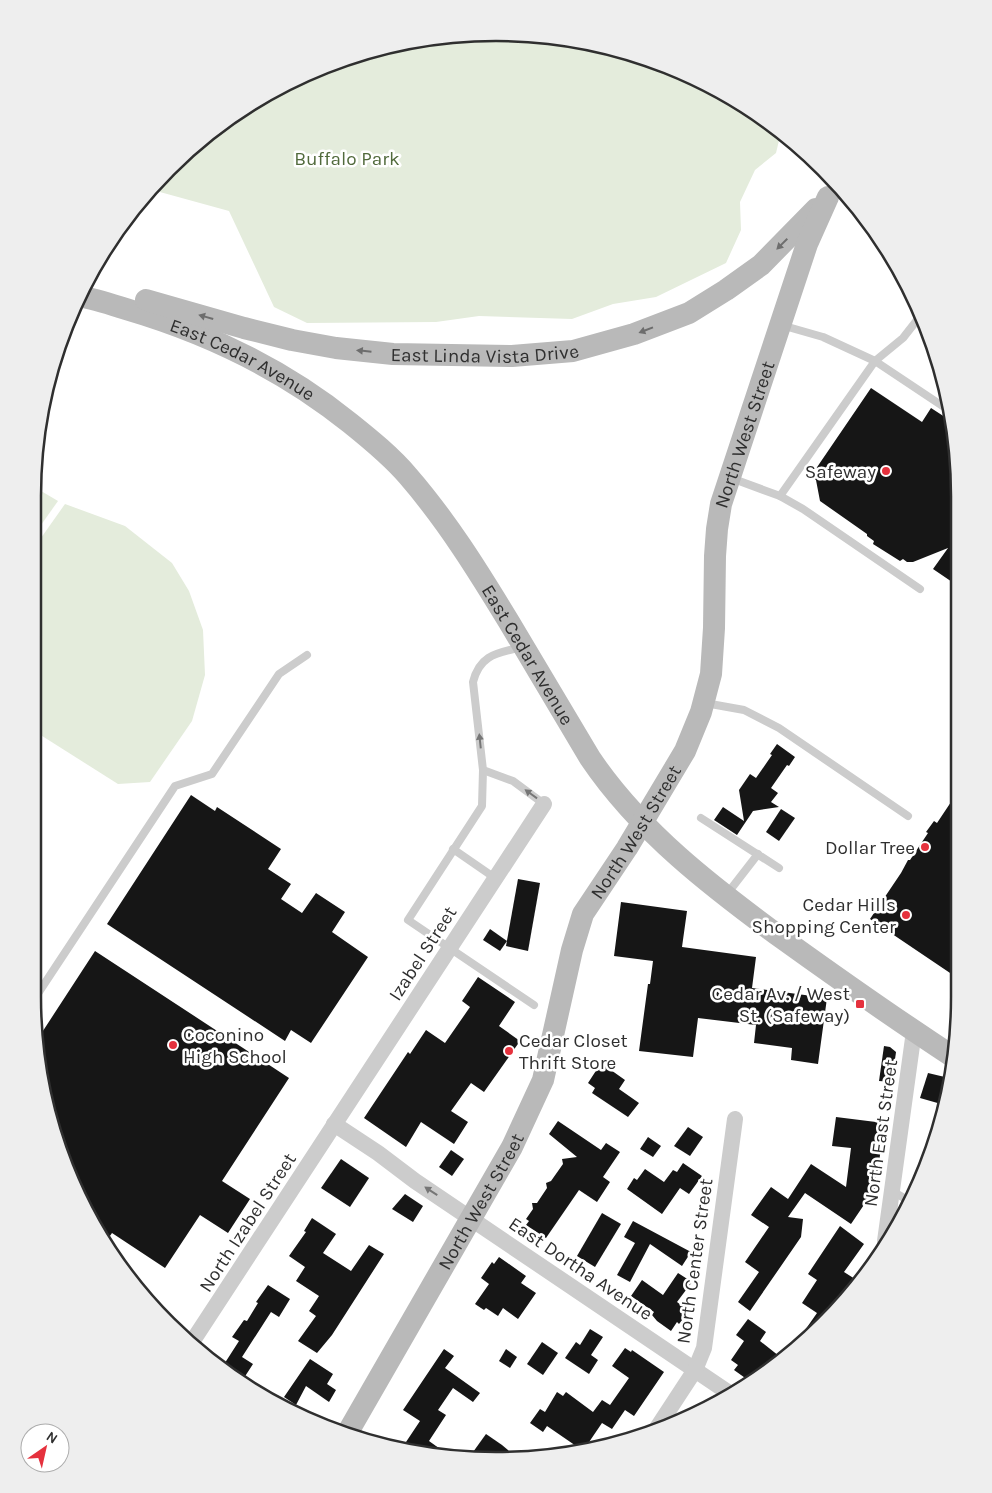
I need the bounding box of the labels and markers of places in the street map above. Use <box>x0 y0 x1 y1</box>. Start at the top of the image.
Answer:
place label: Safeway <box>805 461 876 483</box>
marker: Safeway <box>880 465 892 477</box>
place label: Dollar Tree <box>825 837 915 859</box>
marker: Dollar Tree <box>919 841 931 853</box>
place label: Cedar Hills Shopping Center <box>751 894 896 938</box>
marker: Cedar Hills Shopping Center <box>900 909 912 921</box>
place label: Cedar Av. / West St. (Safeway) <box>712 983 850 1027</box>
marker: Cedar Av. / West St. (Safeway) <box>854 998 866 1010</box>
place label: Coconino High School <box>183 1024 287 1068</box>
place label: Cedar Closet Thrift Store <box>519 1030 628 1074</box>
marker: Coconino High School <box>167 1039 179 1051</box>
marker: Cedar Closet Thrift Store <box>503 1045 515 1057</box>

